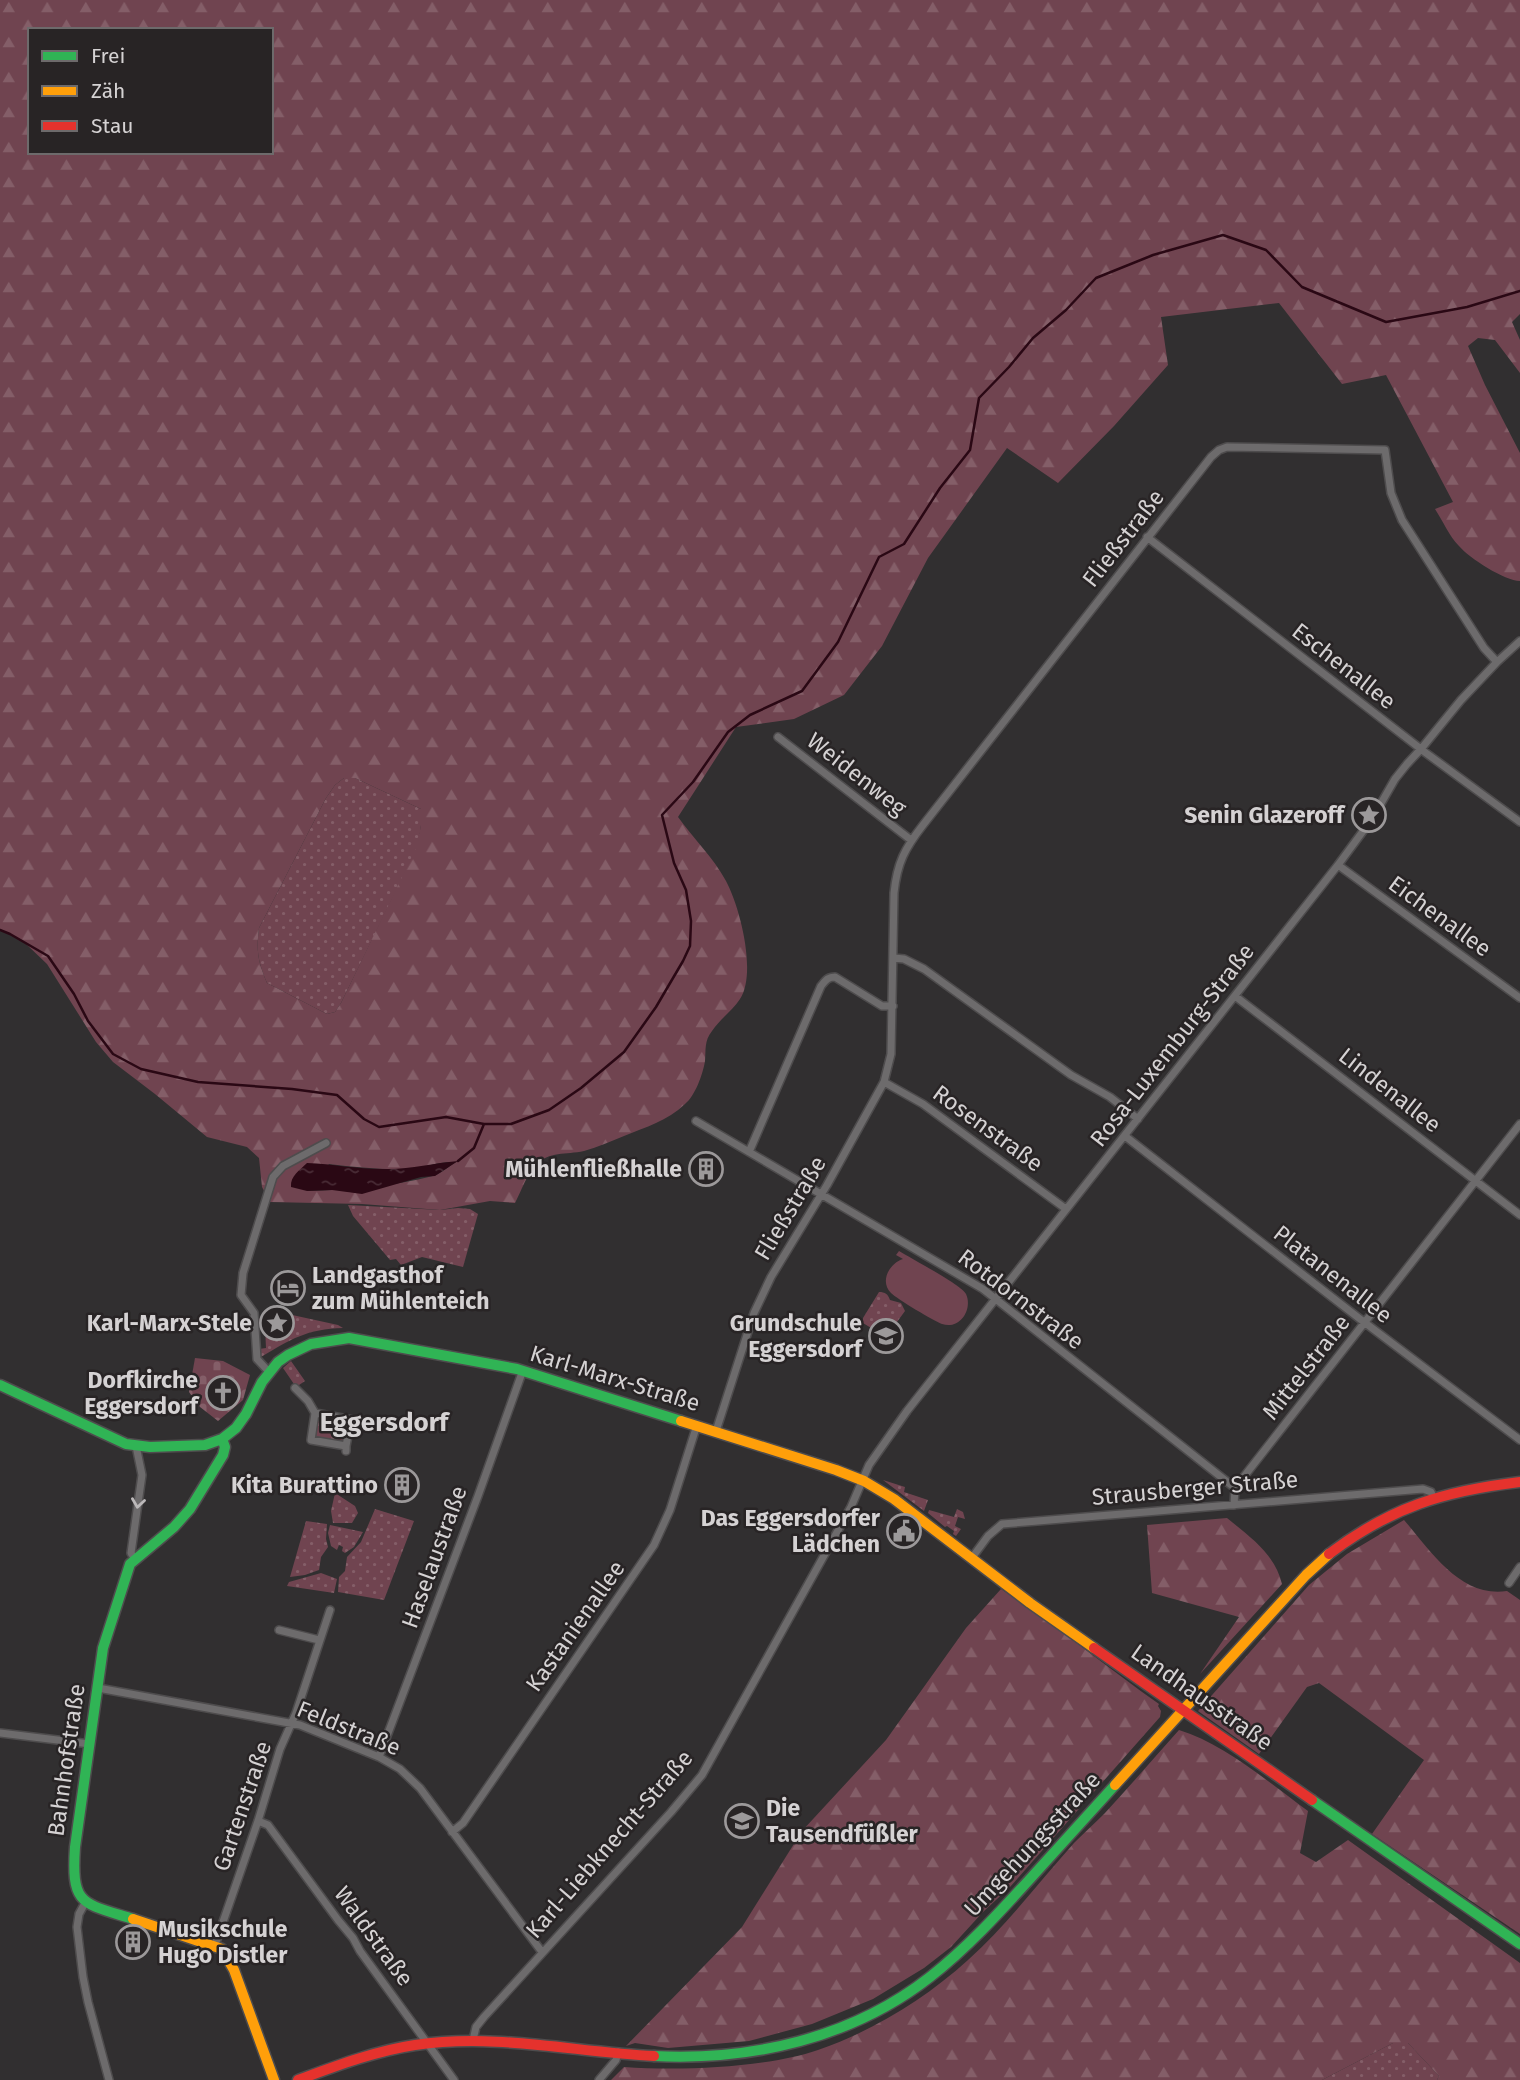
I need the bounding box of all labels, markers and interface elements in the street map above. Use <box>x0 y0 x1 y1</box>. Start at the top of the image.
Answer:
legend <box>28 28 273 154</box>
text: Frei <box>91 43 125 69</box>
text: Zäh <box>91 78 125 104</box>
text: Stau <box>91 113 134 139</box>
street label: Fließstraße <box>1076 484 1170 592</box>
street label: Eschenallee <box>1286 617 1402 715</box>
street label: Weidenweg <box>802 726 912 822</box>
place icon: Senin Glazeroff <box>1350 796 1388 834</box>
place label: Senin Glazeroff <box>1184 801 1346 829</box>
street label: Eichenallee <box>1383 869 1497 963</box>
street label: Rosa-Luxemburg-Straße <box>1084 938 1260 1152</box>
street label: Lindenallee <box>1333 1041 1447 1139</box>
street label: Rosenstraße <box>927 1079 1049 1177</box>
building icon: Mühlenfließhalle <box>687 1150 725 1188</box>
street label: Fließstraße <box>748 1151 832 1265</box>
place label: Mühlenfließhalle <box>505 1155 682 1183</box>
street label: Platanenallee <box>1268 1219 1398 1329</box>
street label: Rotdornstraße <box>953 1243 1089 1355</box>
place label: Landgasthof zum Mühlenteich <box>312 1261 490 1315</box>
hotel icon: Landgasthof zum Mühlenteich <box>269 1269 307 1307</box>
place icon: Karl-Marx-Stele <box>258 1304 296 1342</box>
place label: Karl-Marx-Stele <box>87 1309 252 1337</box>
place label: Grundschule Eggersdorf <box>730 1309 864 1363</box>
street label: Mittelstraße <box>1256 1309 1356 1425</box>
school or university icon: Grundschule Eggersdorf <box>867 1317 905 1355</box>
street label: Karl-Marx-Straße <box>527 1339 703 1417</box>
place label: Dorfkirche Eggersdorf <box>84 1366 200 1420</box>
church icon: Dorfkirche Eggersdorf <box>204 1374 242 1412</box>
district label: Eggersdorf <box>320 1407 451 1438</box>
street label: Strausberger Straße <box>1091 1465 1299 1511</box>
building icon: Kita Burattino <box>383 1466 421 1504</box>
place label: Kita Burattino <box>231 1471 378 1499</box>
street label: Haselaustraße <box>395 1482 473 1632</box>
one-way arrow <box>131 1497 146 1509</box>
place label: Das Eggersdorfer Lädchen <box>701 1504 881 1558</box>
public building icon: Das Eggersdorfer Lädchen <box>885 1512 923 1550</box>
street label: Kastanienallee <box>519 1555 631 1697</box>
street label: Landhausstraße <box>1126 1638 1278 1756</box>
street label: Bahnhofstraße <box>41 1682 91 1838</box>
street label: Feldstraße <box>293 1695 405 1761</box>
street label: Gartenstraße <box>207 1737 277 1875</box>
street label: Karl-Liebknecht-Straße <box>520 1744 698 1944</box>
street label: Umgehungsstraße <box>958 1766 1106 1922</box>
place label: Die Tausendfüßler <box>766 1794 919 1848</box>
school or university icon: Die Tausendfüßler <box>723 1802 761 1840</box>
street label: Waldstraße <box>328 1881 420 1991</box>
place label: Musikschule Hugo Distler <box>158 1915 288 1969</box>
building icon: Musikschule Hugo Distler <box>114 1923 152 1961</box>

